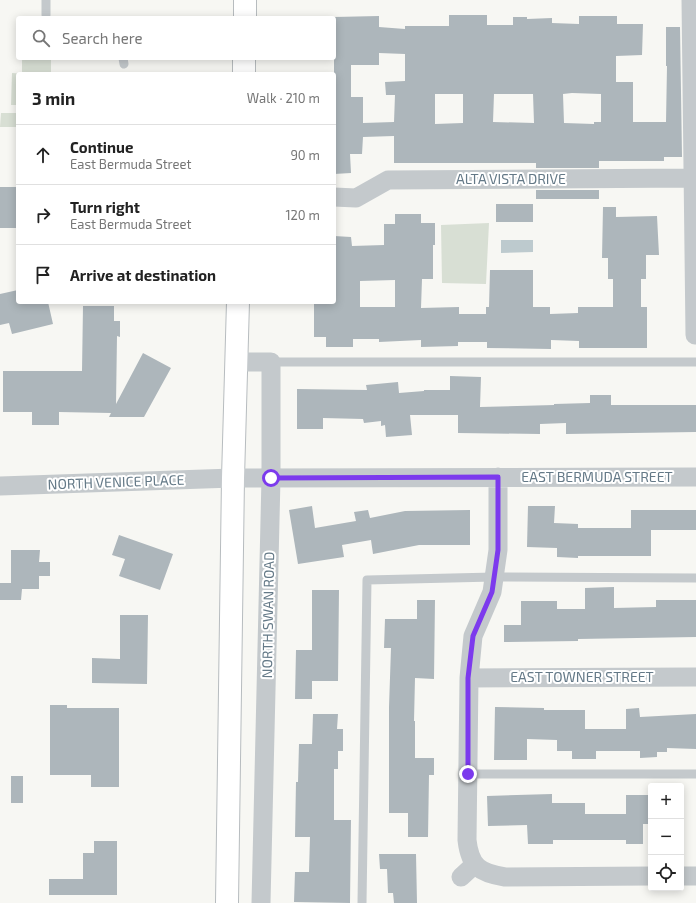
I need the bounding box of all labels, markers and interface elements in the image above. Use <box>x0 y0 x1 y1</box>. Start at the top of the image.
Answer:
search box <box>16 16 336 60</box>
icon: search <box>30 27 52 49</box>
text: Search here <box>62 29 143 47</box>
text: 3 min <box>32 88 75 108</box>
text: Walk · 210 m <box>247 90 320 106</box>
text: Continue <box>70 138 133 156</box>
icon: ahead <box>32 144 54 166</box>
text: 90 m <box>290 147 320 163</box>
text: East Bermuda Street <box>70 156 192 172</box>
street label: ALTA VISTA DRIVE <box>456 170 566 187</box>
text: Turn right <box>70 198 140 216</box>
icon: right <box>32 204 54 226</box>
text: 120 m <box>285 207 320 223</box>
text: East Bermuda Street <box>70 216 192 232</box>
icon: arrive <box>32 264 54 286</box>
text: Arrive at destination <box>70 266 216 284</box>
street label: EAST BERMUDA STREET <box>521 468 673 485</box>
route start <box>262 469 280 487</box>
street label: NORTH VENICE PLACE <box>47 471 185 492</box>
street label: NORTH SWAN ROAD <box>258 551 277 679</box>
street label: EAST TOWNER STREET <box>510 668 654 685</box>
route end <box>459 765 477 783</box>
map controls <box>648 783 684 891</box>
button: + <box>648 783 684 819</box>
button: − <box>648 819 684 855</box>
button: locate <box>648 855 684 891</box>

